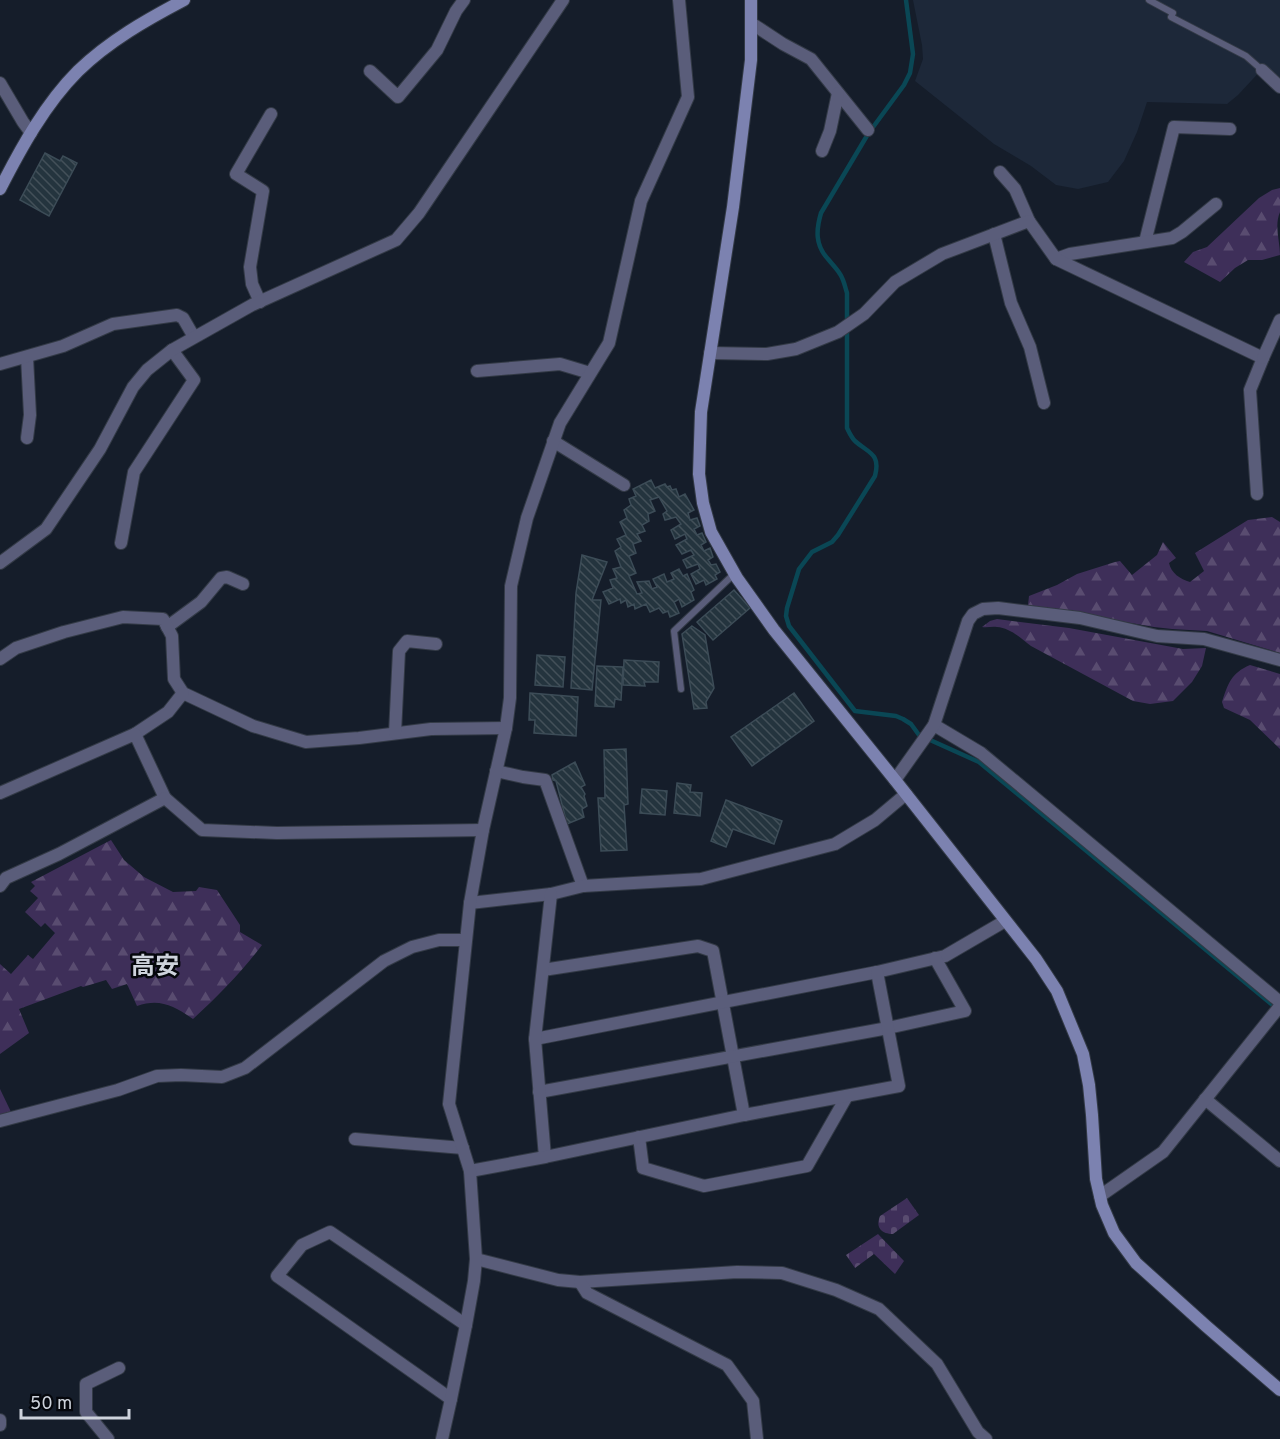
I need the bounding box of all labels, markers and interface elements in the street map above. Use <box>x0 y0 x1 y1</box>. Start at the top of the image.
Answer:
district label: 高安 <box>131 953 179 983</box>
scale bar <box>21 1382 129 1420</box>
text: 50 m <box>30 1393 72 1416</box>

